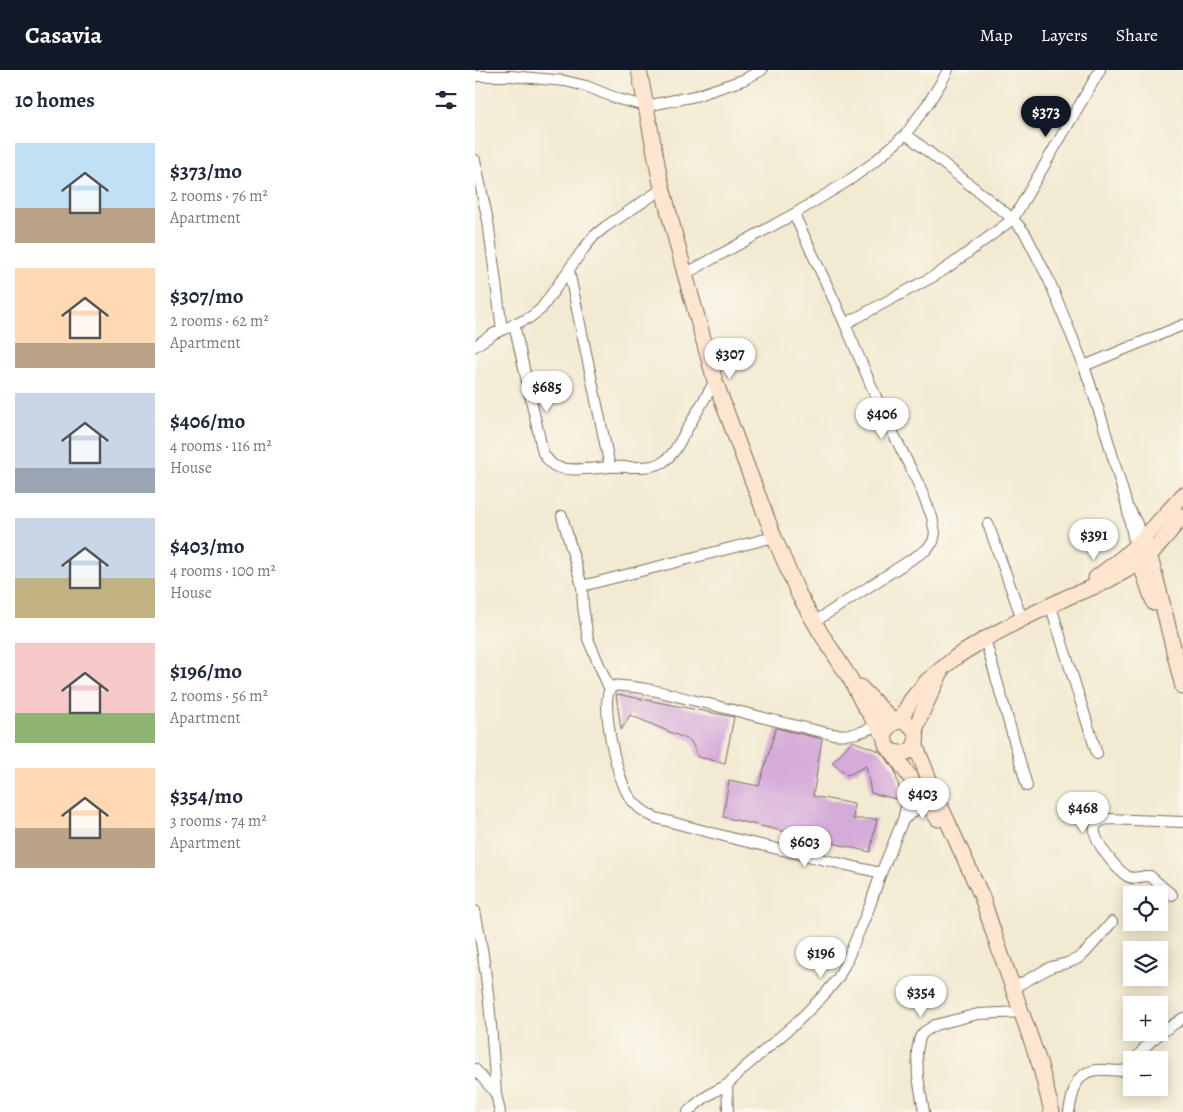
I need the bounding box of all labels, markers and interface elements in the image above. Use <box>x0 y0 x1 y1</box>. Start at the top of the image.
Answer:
text: Casavia <box>25 19 102 51</box>
text: Map <box>980 23 1013 47</box>
text: Layers <box>1041 23 1088 47</box>
text: Share <box>1116 23 1158 47</box>
text: 10 homes <box>15 86 95 114</box>
icon: filters <box>432 86 460 114</box>
pin: $373 <box>1016 96 1076 138</box>
text: $373 <box>1032 101 1060 123</box>
text: $373/mo <box>170 157 242 185</box>
icon: home <box>55 163 115 223</box>
text: 2 rooms · 76 m² <box>170 185 268 207</box>
text: Apartment <box>170 207 241 229</box>
text: $307/mo <box>170 282 244 310</box>
icon: home <box>55 288 115 348</box>
text: 2 rooms · 62 m² <box>170 310 269 332</box>
text: Apartment <box>170 332 241 354</box>
pin: $307 <box>700 338 760 380</box>
text: $307 <box>715 343 745 365</box>
pin: $685 <box>517 370 577 413</box>
text: $685 <box>532 376 562 398</box>
pin: $406 <box>852 398 912 440</box>
text: $406 <box>867 403 897 425</box>
text: $406/mo <box>170 407 245 435</box>
icon: home <box>55 413 115 473</box>
text: 4 rooms · 116 m² <box>170 435 272 457</box>
text: House <box>170 457 212 479</box>
pin: $391 <box>1064 518 1124 561</box>
text: $391 <box>1080 524 1108 546</box>
text: $403/mo <box>170 532 245 560</box>
icon: home <box>55 538 115 598</box>
text: 4 rooms · 100 m² <box>170 560 276 582</box>
text: House <box>170 582 212 604</box>
text: $196/mo <box>170 657 242 685</box>
icon: home <box>55 663 115 723</box>
text: 2 rooms · 56 m² <box>170 685 268 707</box>
text: Apartment <box>170 707 241 729</box>
pin: $403 <box>893 778 953 820</box>
text: $354/mo <box>170 782 243 810</box>
text: $403 <box>908 783 938 805</box>
icon: home <box>55 788 115 848</box>
pin: $468 <box>1053 792 1113 834</box>
text: $468 <box>1068 797 1098 819</box>
text: 3 rooms · 74 m² <box>170 810 267 832</box>
pin: $603 <box>775 826 835 868</box>
text: $603 <box>790 831 820 853</box>
text: Apartment <box>170 832 241 854</box>
map controls <box>1123 886 1168 1096</box>
button: locate <box>1123 886 1168 931</box>
pin: $196 <box>791 936 851 979</box>
button: layers <box>1123 941 1168 986</box>
text: $196 <box>807 942 835 964</box>
pin: $354 <box>891 976 951 1018</box>
text: $354 <box>907 981 935 1003</box>
button: + <box>1123 996 1168 1041</box>
button: − <box>1123 1051 1168 1096</box>

